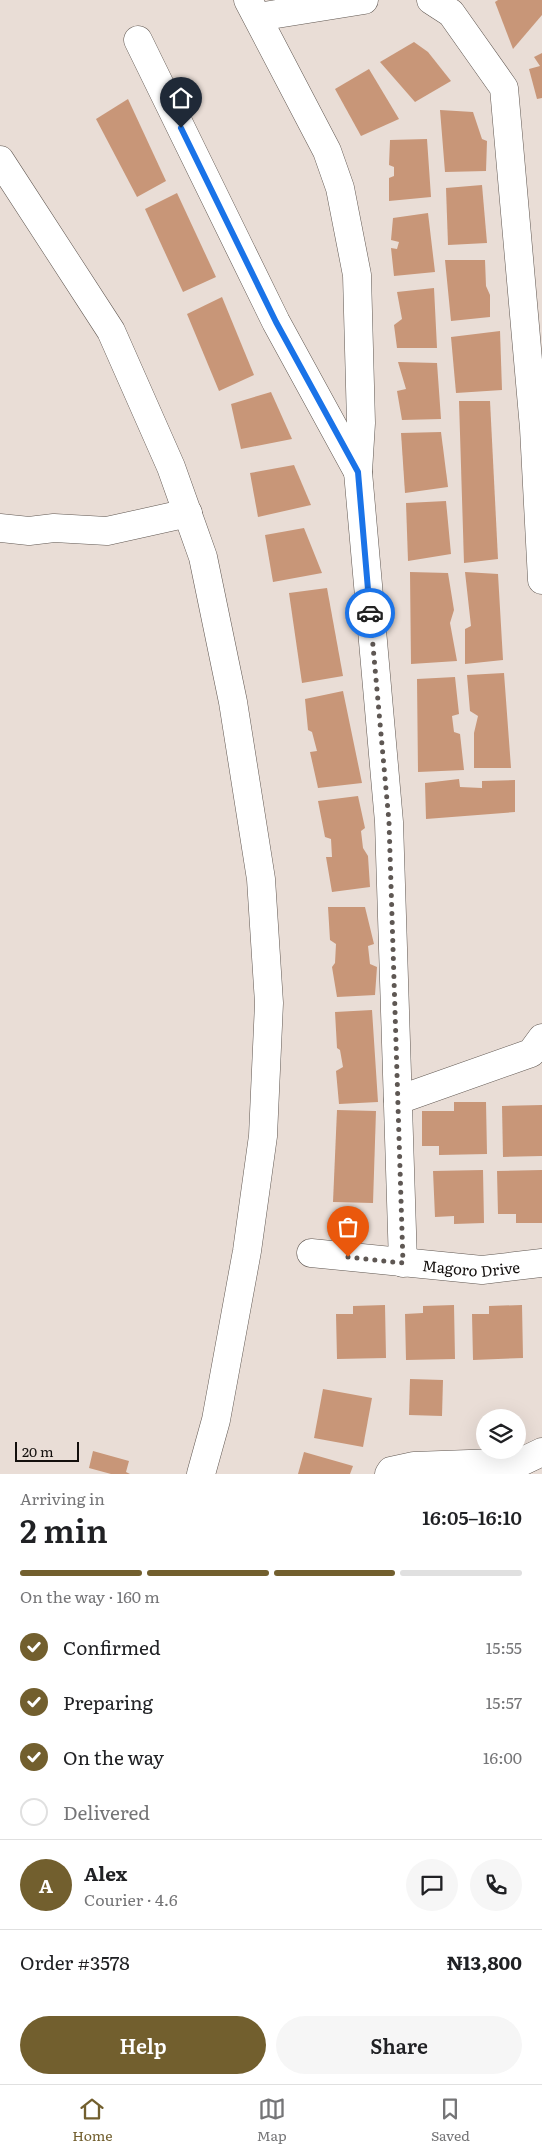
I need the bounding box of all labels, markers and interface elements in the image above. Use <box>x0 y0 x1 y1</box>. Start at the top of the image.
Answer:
pin <box>160 77 202 128</box>
icon: home <box>167 84 195 112</box>
courier <box>345 588 395 638</box>
icon: car <box>356 599 384 627</box>
pin <box>327 1206 369 1257</box>
icon: bag <box>334 1213 362 1241</box>
street label: Magoro Drive <box>421 1253 521 1282</box>
map controls <box>476 1409 526 1459</box>
button: layers <box>476 1409 526 1459</box>
scale bar <box>15 1439 79 1462</box>
text: 20 m <box>22 1441 54 1461</box>
text: Arriving in <box>20 1486 105 1510</box>
text: 16:05–16:10 <box>422 1503 522 1531</box>
text: 2 min <box>20 1505 108 1553</box>
text: On the way · 160 m <box>20 1584 160 1608</box>
icon: check <box>20 1633 48 1661</box>
text: Confirmed <box>63 1633 161 1661</box>
text: 15:55 <box>486 1635 522 1659</box>
icon: check <box>20 1688 48 1716</box>
text: Preparing <box>63 1688 153 1716</box>
text: 15:57 <box>486 1690 522 1714</box>
icon: check <box>20 1743 48 1771</box>
text: On the way <box>63 1743 164 1771</box>
text: 16:00 <box>483 1745 522 1769</box>
text: Delivered <box>63 1798 150 1826</box>
text: Alex <box>84 1859 127 1887</box>
button: chat <box>406 1859 458 1911</box>
button: phone <box>470 1859 522 1911</box>
text: A <box>39 1871 53 1899</box>
text: Courier · 4.6 <box>84 1887 178 1911</box>
text: Order #3578 <box>20 1948 130 1976</box>
text: ₦13,800 <box>447 1948 522 1976</box>
button: Help <box>20 2016 266 2074</box>
button: Share <box>276 2016 522 2074</box>
tab: Home <box>72 2095 113 2145</box>
tab: Map <box>257 2095 287 2145</box>
tab: Saved <box>431 2095 470 2145</box>

